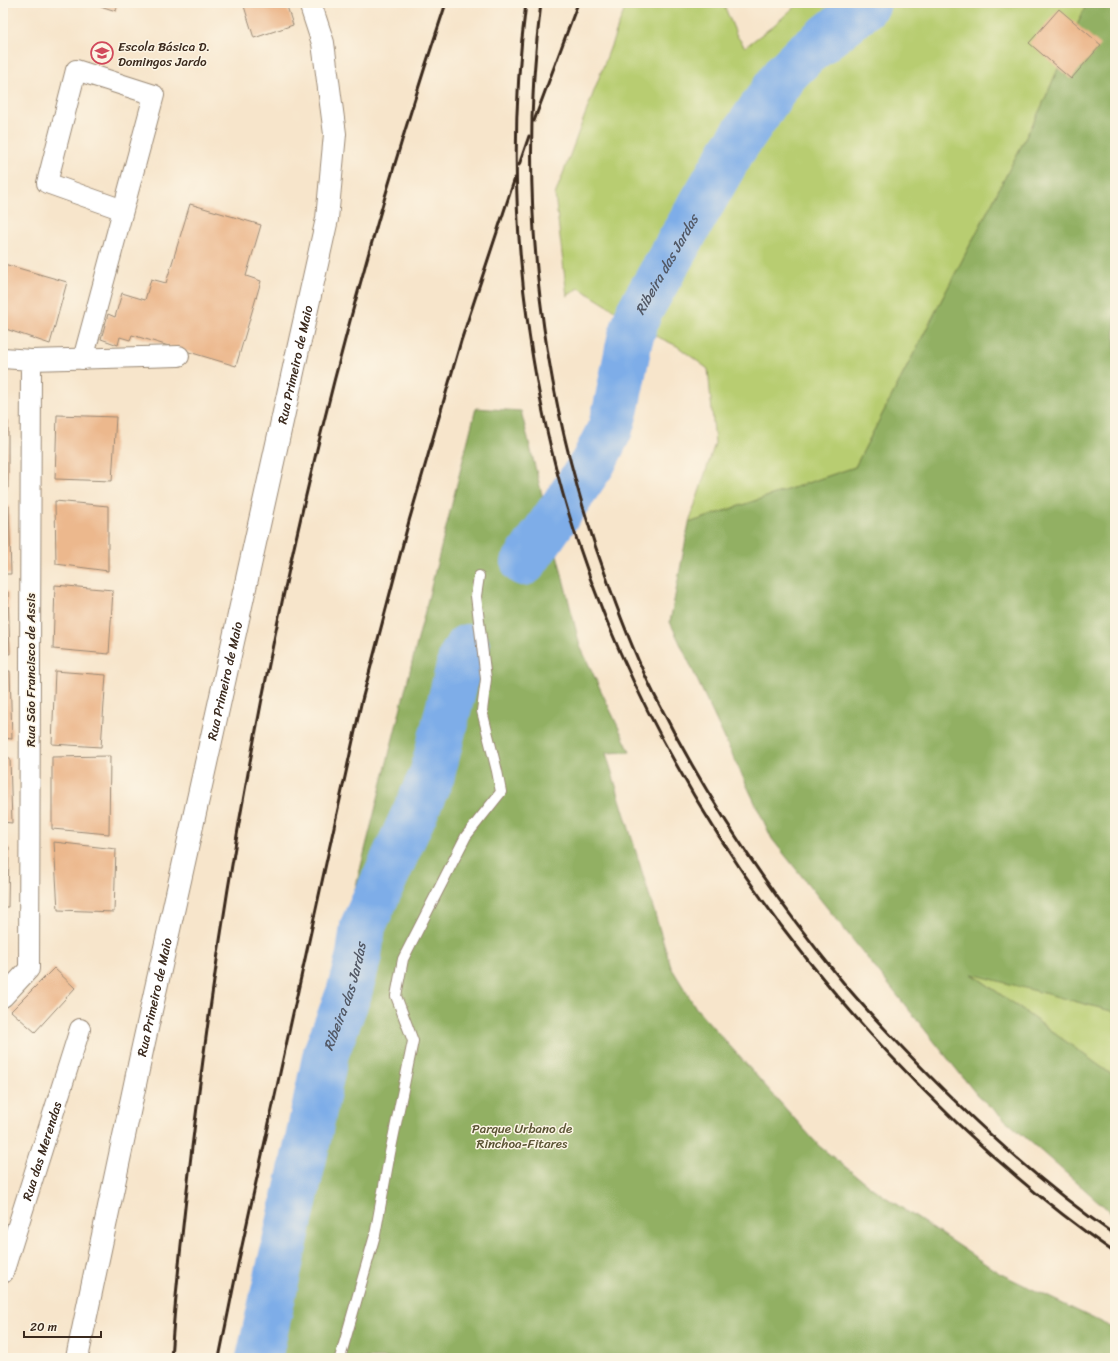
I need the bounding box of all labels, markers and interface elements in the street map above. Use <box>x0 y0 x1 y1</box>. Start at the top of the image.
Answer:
place label: Escola Básica D. Domingos Jardo <box>118 35 210 73</box>
school or university icon: Escola Básica D. Domingos Jardo <box>89 40 115 66</box>
water label: Ribeira das Jardas <box>628 208 707 320</box>
street label: Rua Primeiro de Maio <box>271 303 320 426</box>
street label: Rua São Francisco de Assis <box>19 592 42 747</box>
street label: Rua Primeiro de Maio <box>200 619 249 743</box>
street label: Rua Primeiro de Maio <box>130 935 179 1059</box>
water label: Ribeira das Jardas <box>316 939 374 1054</box>
street label: Rua das Merendas <box>16 1098 69 1203</box>
park label: Parque Urbano de Rinchoa-Fitares <box>472 1117 572 1155</box>
scale bar <box>24 1313 101 1339</box>
text: 20 m <box>30 1316 57 1338</box>

